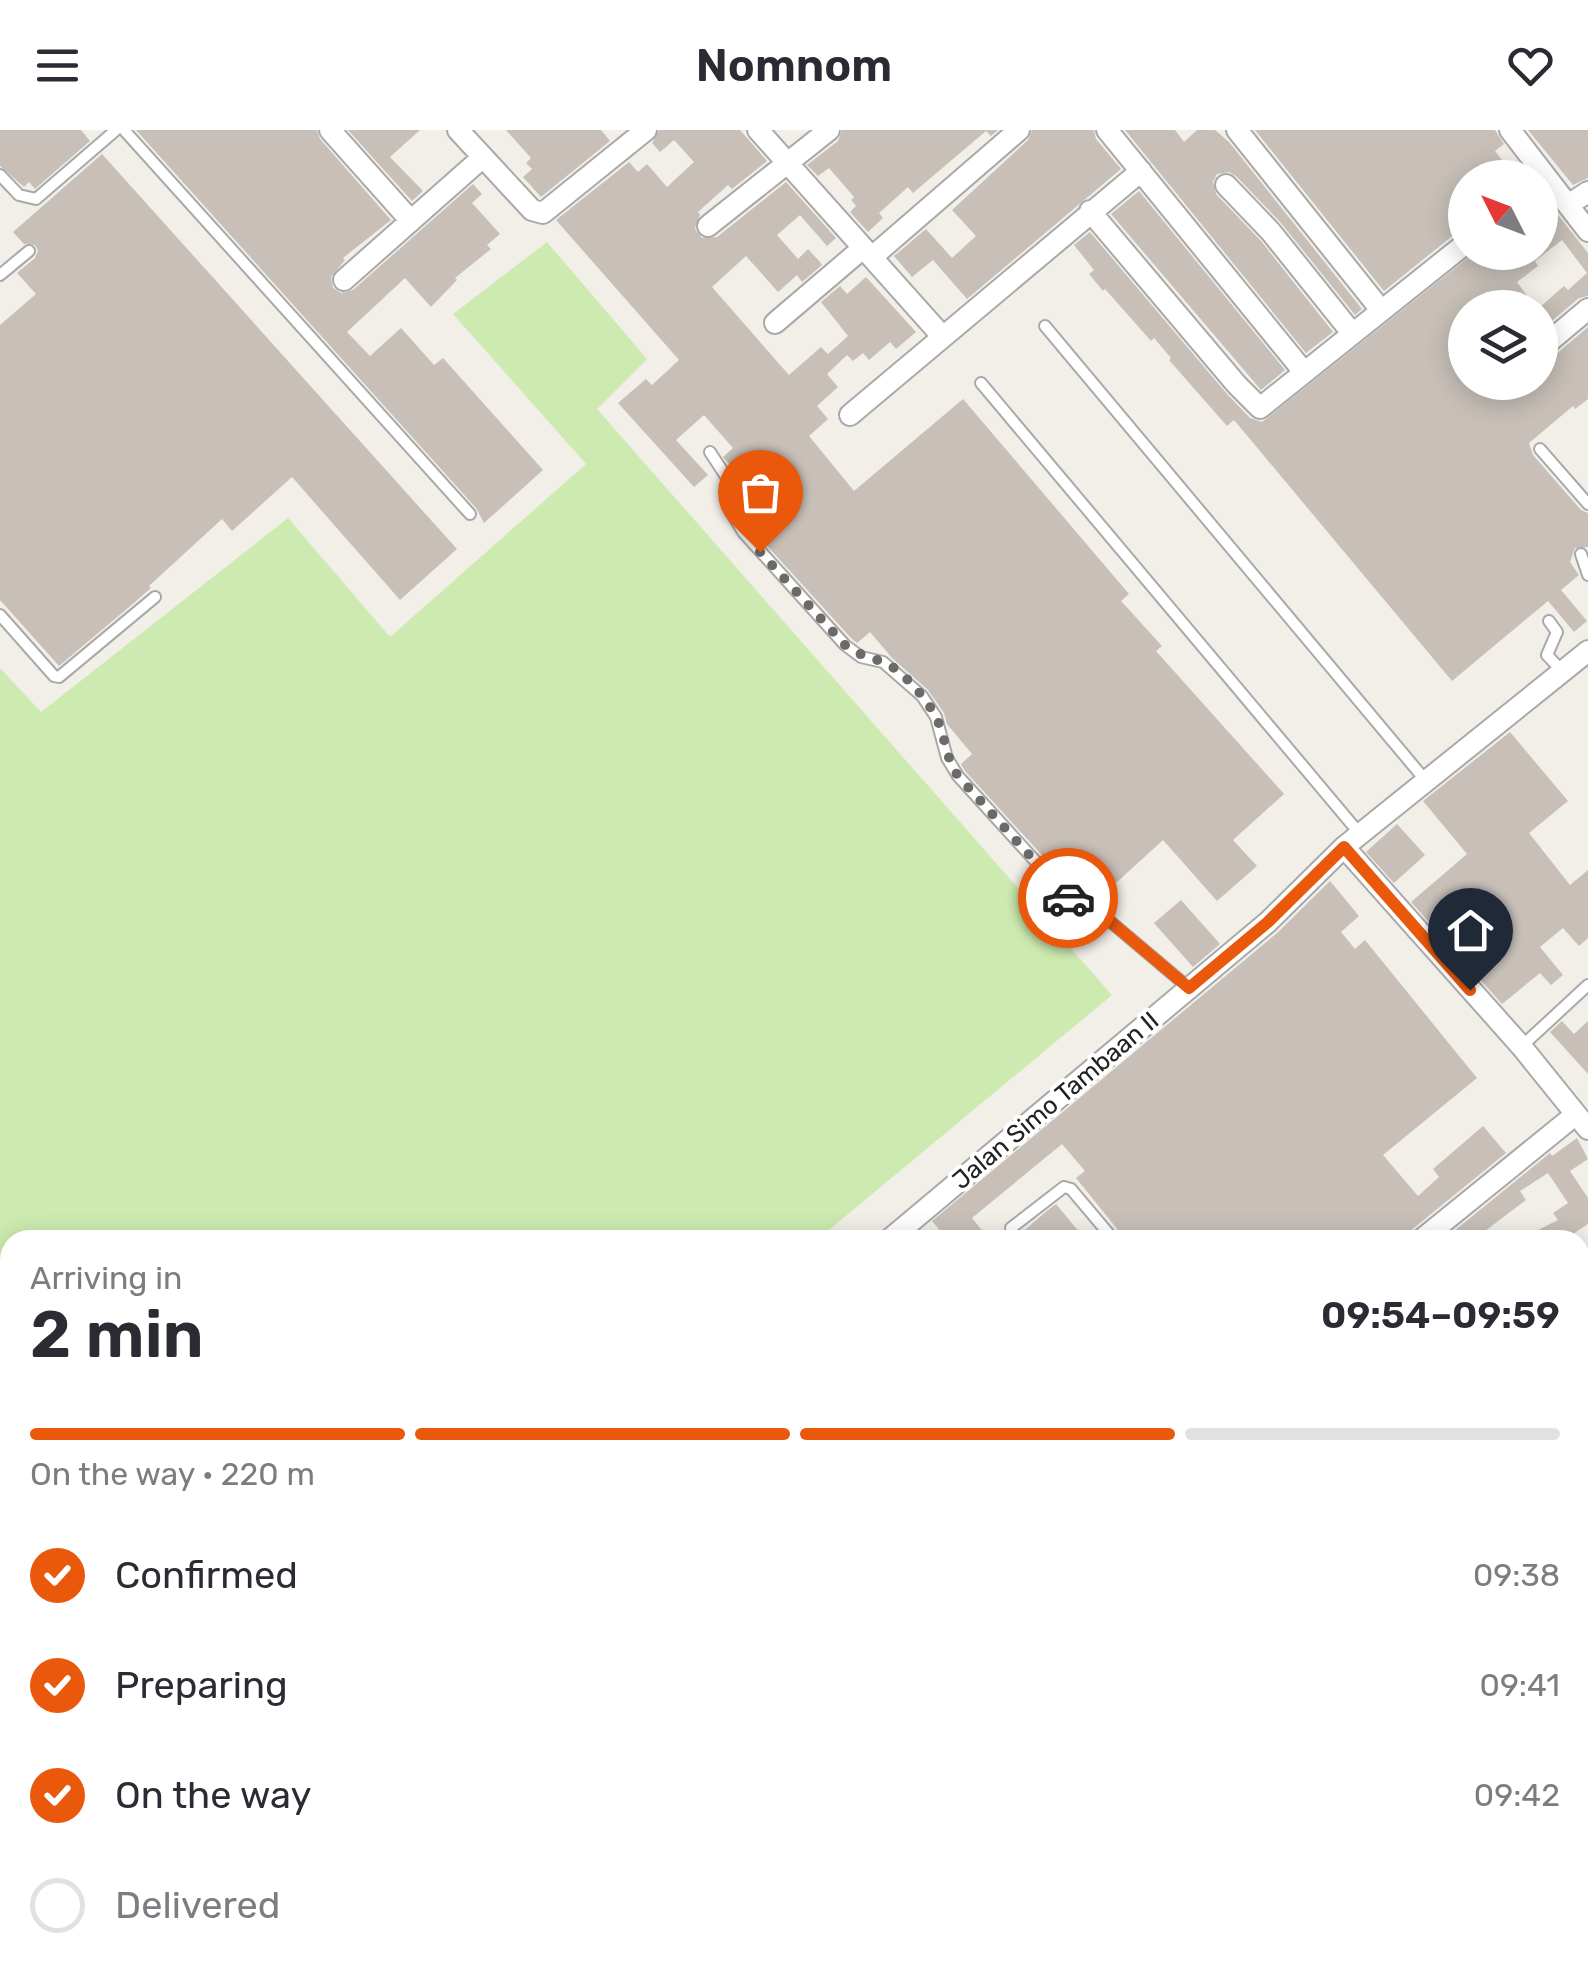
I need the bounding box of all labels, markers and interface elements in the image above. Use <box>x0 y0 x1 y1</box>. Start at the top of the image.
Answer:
icon: menu <box>30 38 85 93</box>
icon: heart <box>1503 38 1558 93</box>
text: Nomnom <box>696 39 892 92</box>
north arrow <box>1448 160 1558 270</box>
map controls <box>1448 160 1558 400</box>
button: layers <box>1448 290 1558 400</box>
pin <box>718 450 803 553</box>
icon: bag <box>733 465 788 520</box>
courier <box>1018 848 1118 948</box>
icon: car <box>1041 871 1096 926</box>
pin <box>1428 888 1513 991</box>
icon: home <box>1443 903 1498 958</box>
street label: Jalan Simo Tambaan II <box>946 1006 1164 1195</box>
text: Arriving in <box>30 1259 182 1297</box>
text: 09:54–09:59 <box>1321 1292 1560 1338</box>
text: 2 min <box>30 1296 204 1373</box>
text: On the way · 220 m <box>30 1455 315 1493</box>
icon: check <box>30 1548 85 1603</box>
text: Confirmed <box>115 1552 298 1598</box>
text: 09:38 <box>1473 1556 1560 1594</box>
icon: check <box>30 1658 85 1713</box>
text: Preparing <box>115 1662 288 1708</box>
text: 09:41 <box>1480 1666 1560 1704</box>
icon: check <box>30 1768 85 1823</box>
text: On the way <box>115 1772 311 1818</box>
text: 09:42 <box>1474 1776 1560 1814</box>
text: Delivered <box>115 1882 280 1928</box>

